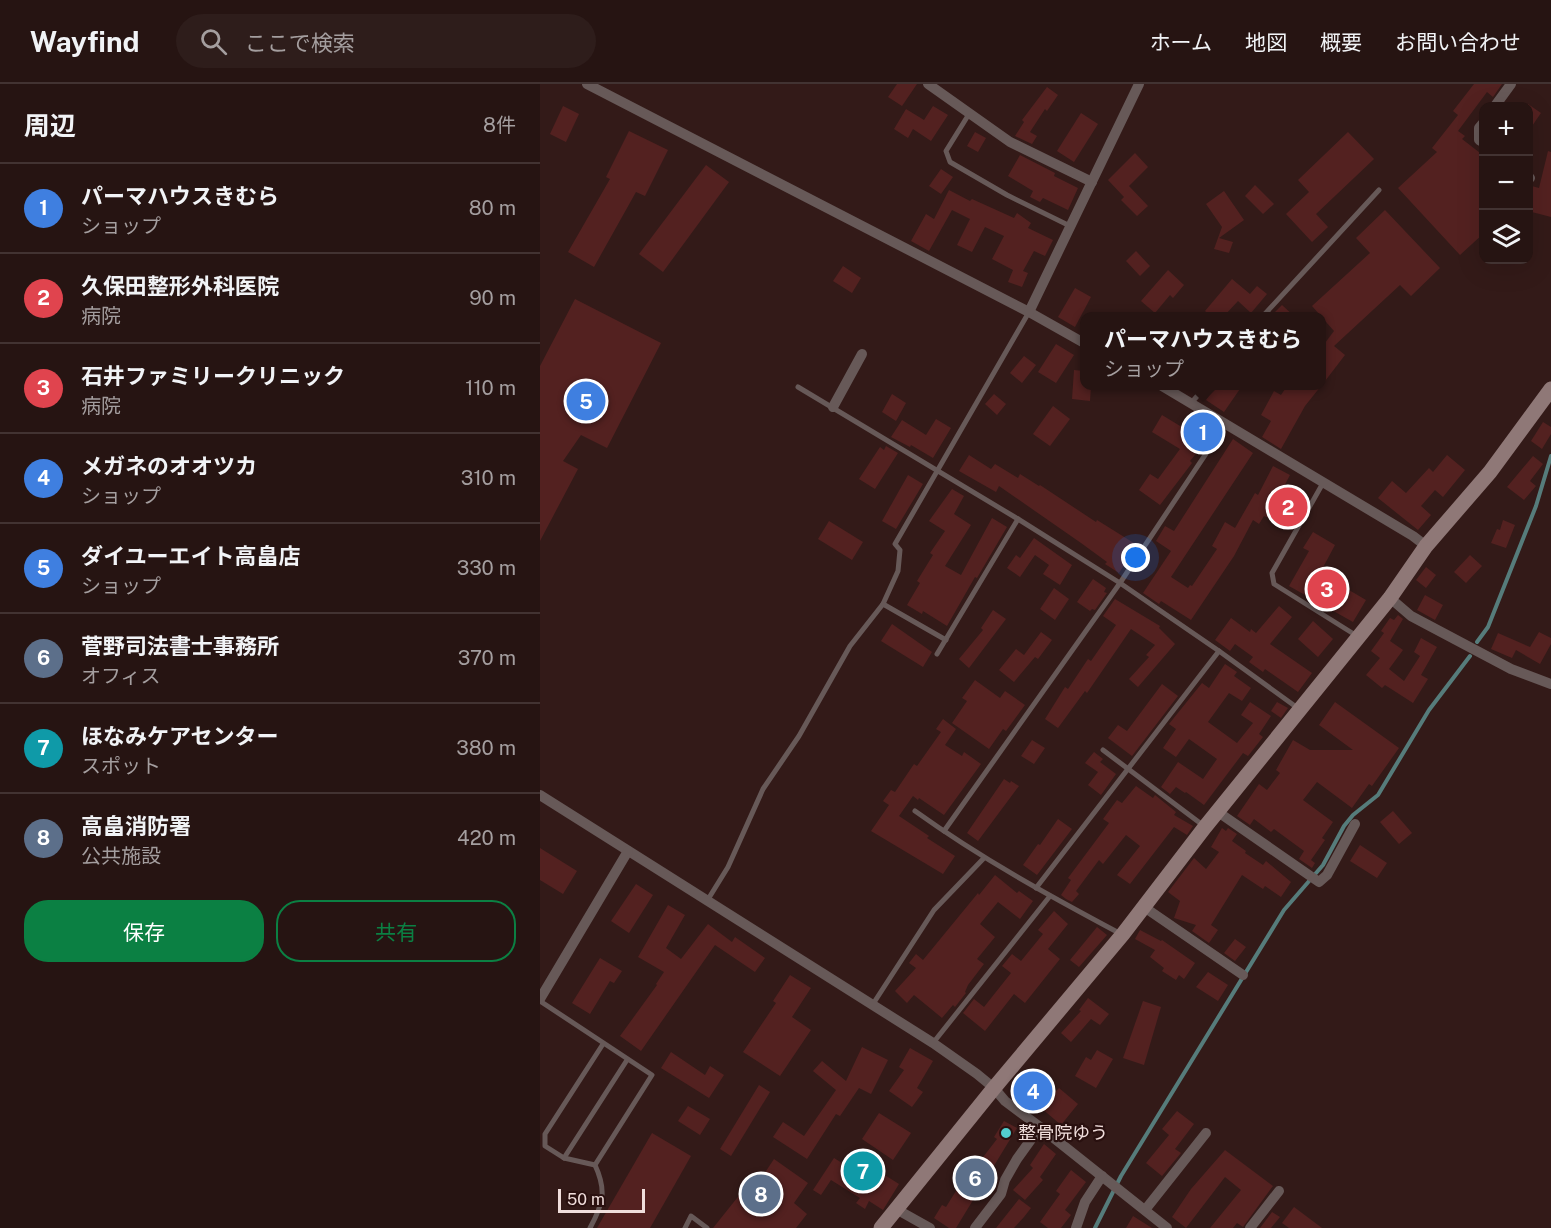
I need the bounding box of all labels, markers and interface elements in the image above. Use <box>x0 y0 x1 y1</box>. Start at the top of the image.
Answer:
search box <box>176 14 596 68</box>
text: Wayfind <box>30 25 140 58</box>
icon: search <box>197 25 230 58</box>
text: ここで検索 <box>245 30 355 56</box>
text: ホーム <box>1150 30 1212 55</box>
text: 地図 <box>1245 30 1287 55</box>
text: 概要 <box>1320 30 1362 55</box>
text: お問い合わせ <box>1395 30 1521 55</box>
map controls <box>1479 102 1533 264</box>
button: + <box>1479 102 1533 156</box>
text: 周辺 <box>24 110 76 141</box>
text: 8件 <box>483 113 516 137</box>
button: − <box>1479 156 1533 210</box>
text: パーマハウスきむら <box>81 183 279 209</box>
text: 1 <box>39 196 48 220</box>
text: 80 m <box>469 196 516 220</box>
button: layers <box>1479 210 1533 264</box>
text: ショップ <box>81 214 161 238</box>
text: 久保田整形外科医院 <box>81 273 279 299</box>
text: 2 <box>37 286 50 310</box>
text: 90 m <box>469 286 516 310</box>
text: 病院 <box>81 304 121 328</box>
popup <box>1080 312 1326 390</box>
text: パーマハウスきむら <box>1104 326 1302 352</box>
text: ショップ <box>1104 357 1184 381</box>
text: 石井ファミリークリニック <box>81 363 345 389</box>
text: 3 <box>37 376 50 400</box>
text: 110 m <box>465 376 516 400</box>
pin: 5 <box>566 378 606 424</box>
text: 病院 <box>81 394 121 418</box>
pin: 1 <box>1184 410 1222 454</box>
text: メガネのオオツカ <box>81 453 257 479</box>
text: 4 <box>37 466 50 490</box>
text: 310 m <box>461 466 516 490</box>
text: ショップ <box>81 484 161 508</box>
pin: 2 <box>1268 484 1308 530</box>
text: ダイユーエイト高畠店 <box>81 543 301 569</box>
your location <box>1121 543 1150 572</box>
text: 5 <box>37 556 50 580</box>
text: 330 m <box>457 556 516 580</box>
pin: 3 <box>1308 566 1346 612</box>
text: ショップ <box>81 574 161 598</box>
text: 菅野司法書士事務所 <box>81 633 279 659</box>
text: 6 <box>37 646 50 670</box>
text: 370 m <box>458 646 516 670</box>
text: オフィス <box>81 664 161 688</box>
text: ほなみケアセンター <box>81 723 279 749</box>
text: 7 <box>37 736 50 760</box>
text: 380 m <box>456 736 516 760</box>
text: スポット <box>81 754 161 778</box>
text: 高畠消防署 <box>81 813 191 839</box>
text: 8 <box>37 826 50 850</box>
text: 420 m <box>457 826 516 850</box>
text: 公共施設 <box>81 844 161 868</box>
button: 保存 <box>24 900 264 962</box>
button: 共有 <box>276 900 516 962</box>
pin: 4 <box>1014 1068 1052 1114</box>
place label: 整骨院ゆう <box>1018 1122 1108 1143</box>
marker: 整骨院ゆう <box>999 1126 1013 1140</box>
pin: 7 <box>844 1148 882 1194</box>
pin: 6 <box>956 1156 994 1200</box>
pin: 8 <box>742 1172 780 1216</box>
scale bar <box>558 1186 645 1214</box>
text: 50 m <box>567 1190 605 1209</box>

